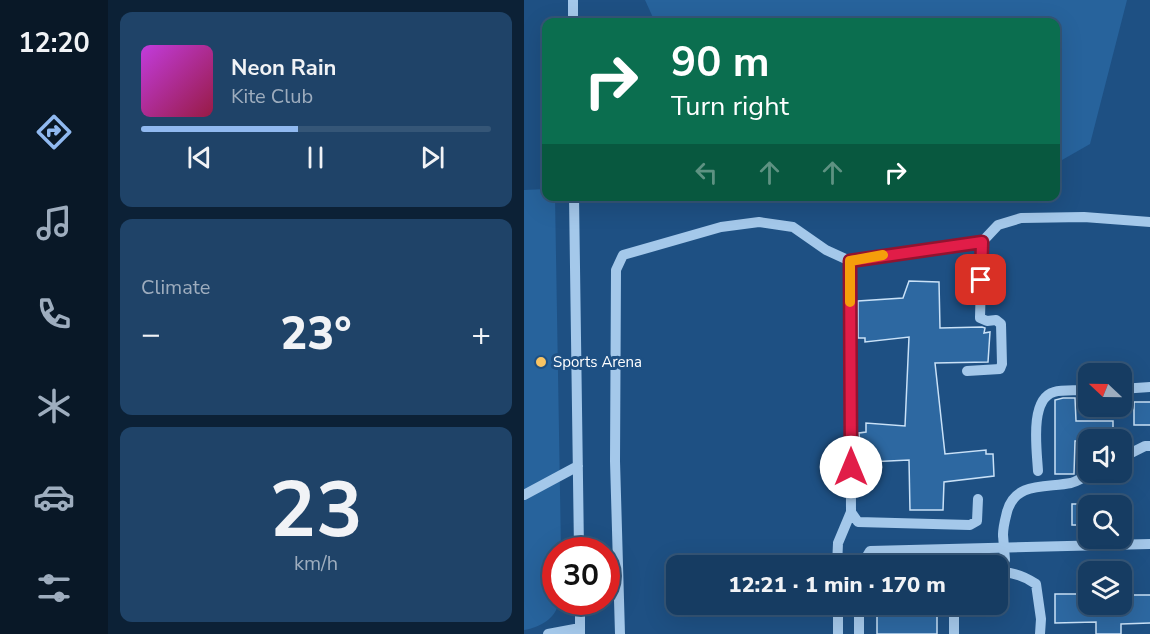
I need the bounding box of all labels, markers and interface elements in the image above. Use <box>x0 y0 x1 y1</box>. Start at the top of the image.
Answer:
text: 12:20 <box>18 25 90 62</box>
text: 90 m <box>671 34 770 91</box>
icon: right <box>572 42 650 120</box>
text: Neon Rain <box>231 53 336 83</box>
text: Kite Club <box>231 83 313 110</box>
text: Turn right <box>671 88 789 125</box>
icon: directions <box>33 111 75 153</box>
icon: previous <box>183 141 216 174</box>
icon: pause <box>299 141 332 174</box>
icon: next <box>416 141 449 174</box>
icon: left <box>690 156 723 189</box>
icon: ahead <box>753 156 786 189</box>
icon: ahead <box>816 156 849 189</box>
icon: right <box>879 156 912 189</box>
icon: music <box>33 202 75 244</box>
pin <box>955 254 1006 305</box>
icon: arrive <box>964 263 997 296</box>
text: Climate <box>141 274 210 301</box>
icon: phone <box>33 293 75 335</box>
text: 23° <box>280 304 352 365</box>
text: − <box>141 312 161 357</box>
text: + <box>471 312 491 357</box>
place label: Sports Arena <box>553 352 642 372</box>
marker: Sports Arena <box>534 355 548 369</box>
north arrow <box>1078 363 1132 417</box>
map controls <box>1078 363 1132 615</box>
icon: climate <box>33 385 75 427</box>
button: sound <box>1078 429 1132 483</box>
position arrow <box>819 435 883 499</box>
text: 23 <box>269 457 363 564</box>
icon: car <box>33 476 75 518</box>
button: search <box>1078 495 1132 549</box>
speed limit sign: 30 <box>542 537 620 615</box>
text: km/h <box>294 550 338 577</box>
button: layers <box>1078 561 1132 615</box>
icon: filters <box>33 567 75 609</box>
text: 12:21 · 1 min · 170 m <box>728 570 946 600</box>

